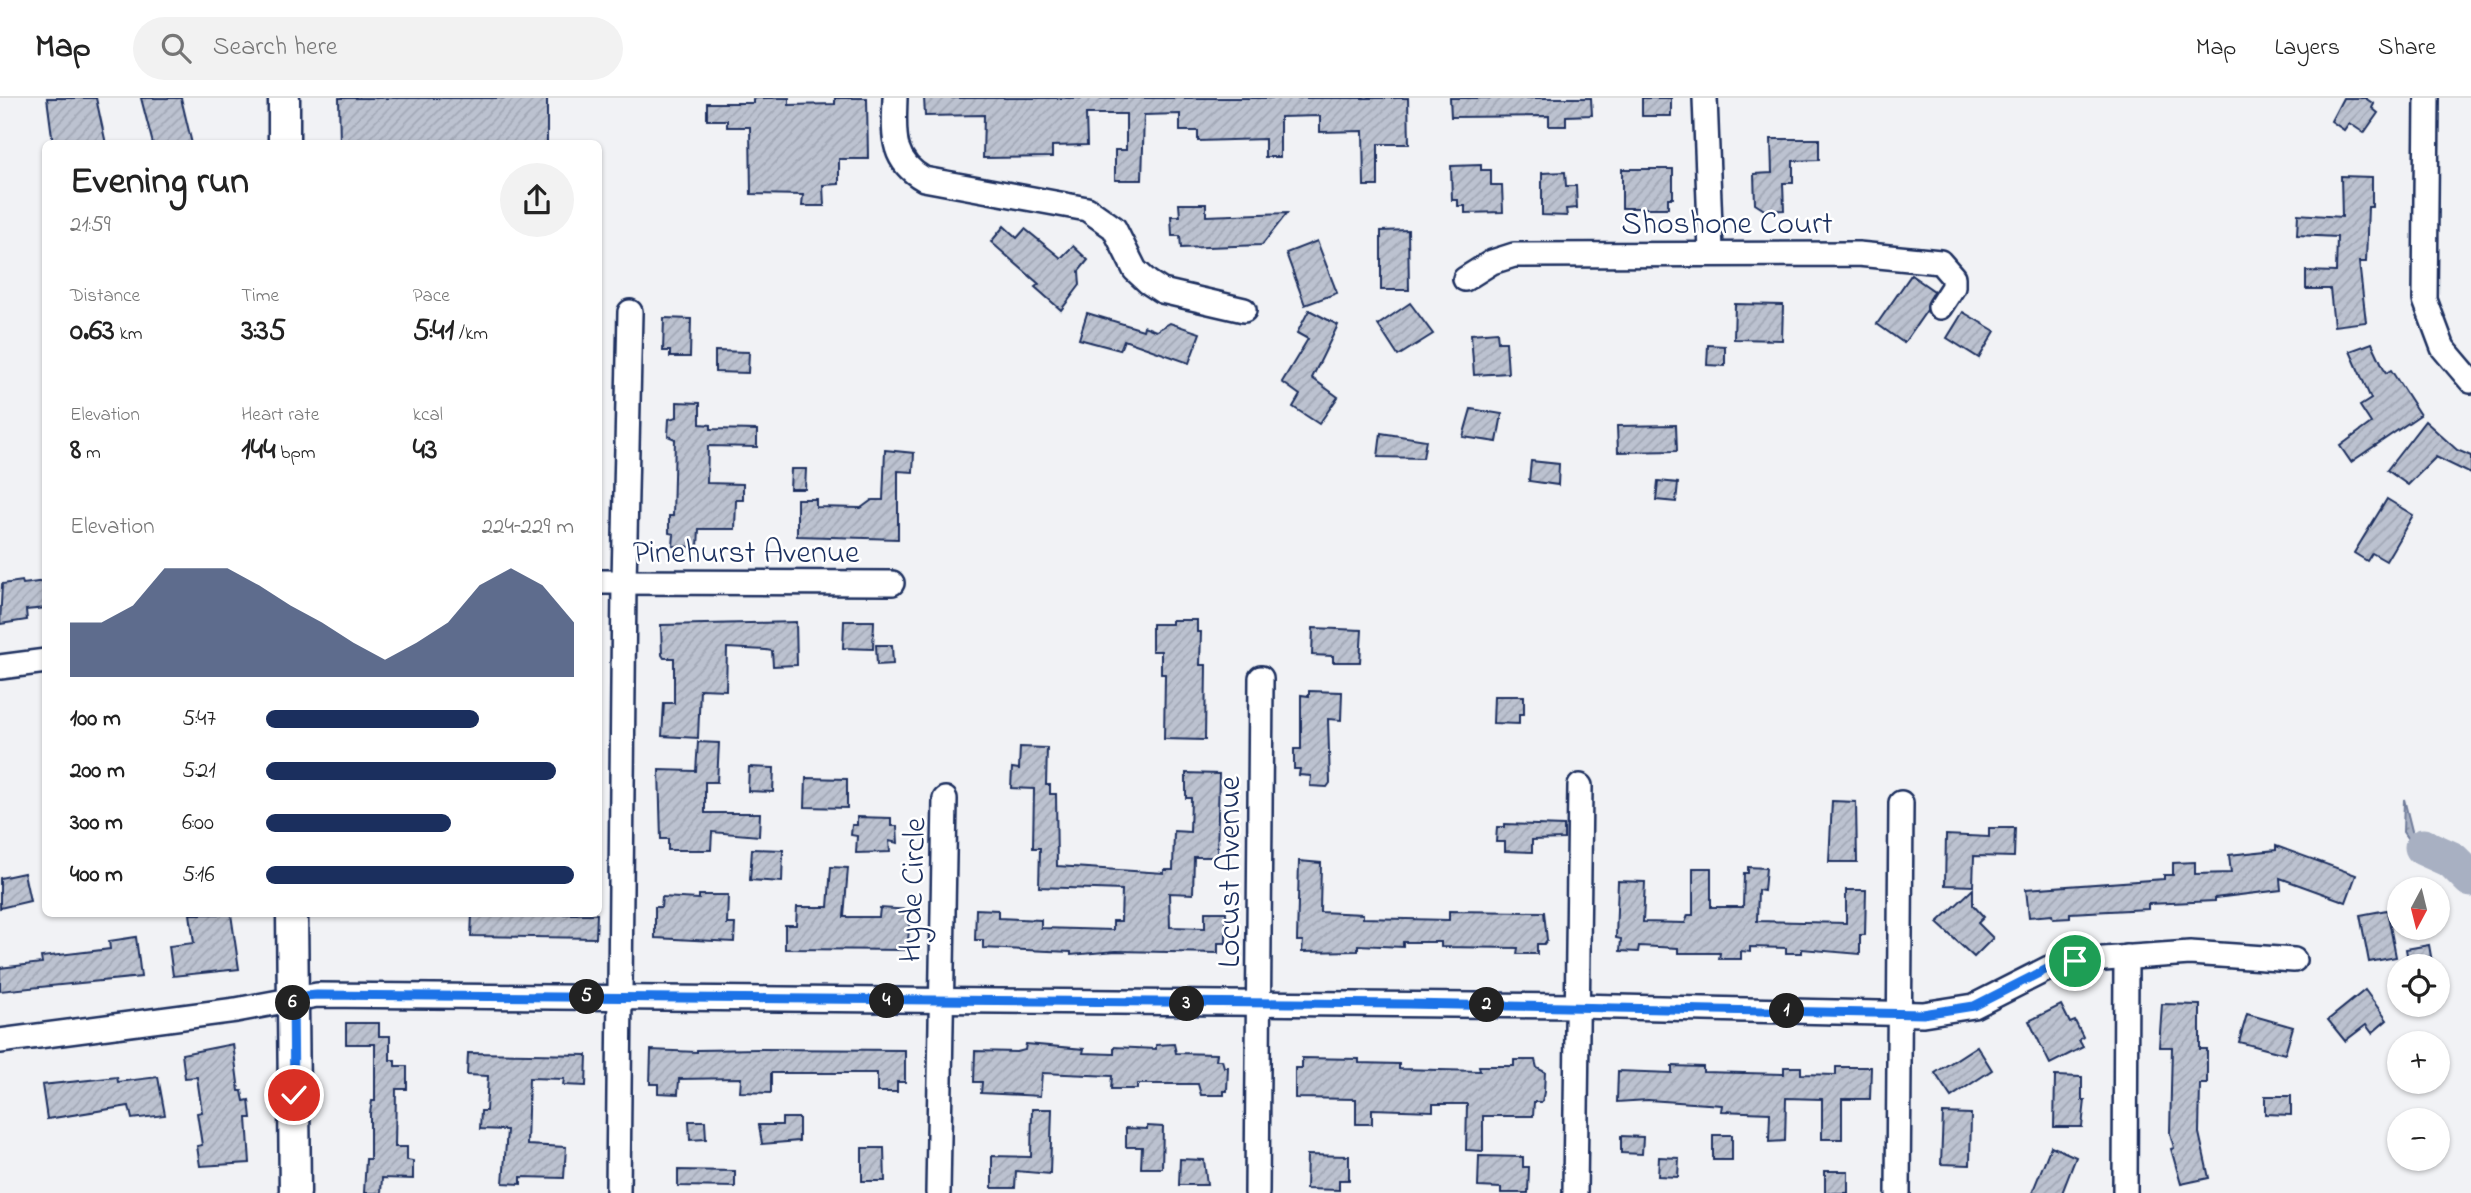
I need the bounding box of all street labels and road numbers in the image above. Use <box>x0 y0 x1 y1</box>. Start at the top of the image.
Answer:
street label: Shoshone Court <box>1621 202 1833 249</box>
street label: Pinehurst Avenue <box>633 531 860 578</box>
street label: Locust Avenue <box>1208 776 1255 968</box>
street label: Hyde Circle <box>888 816 941 963</box>

